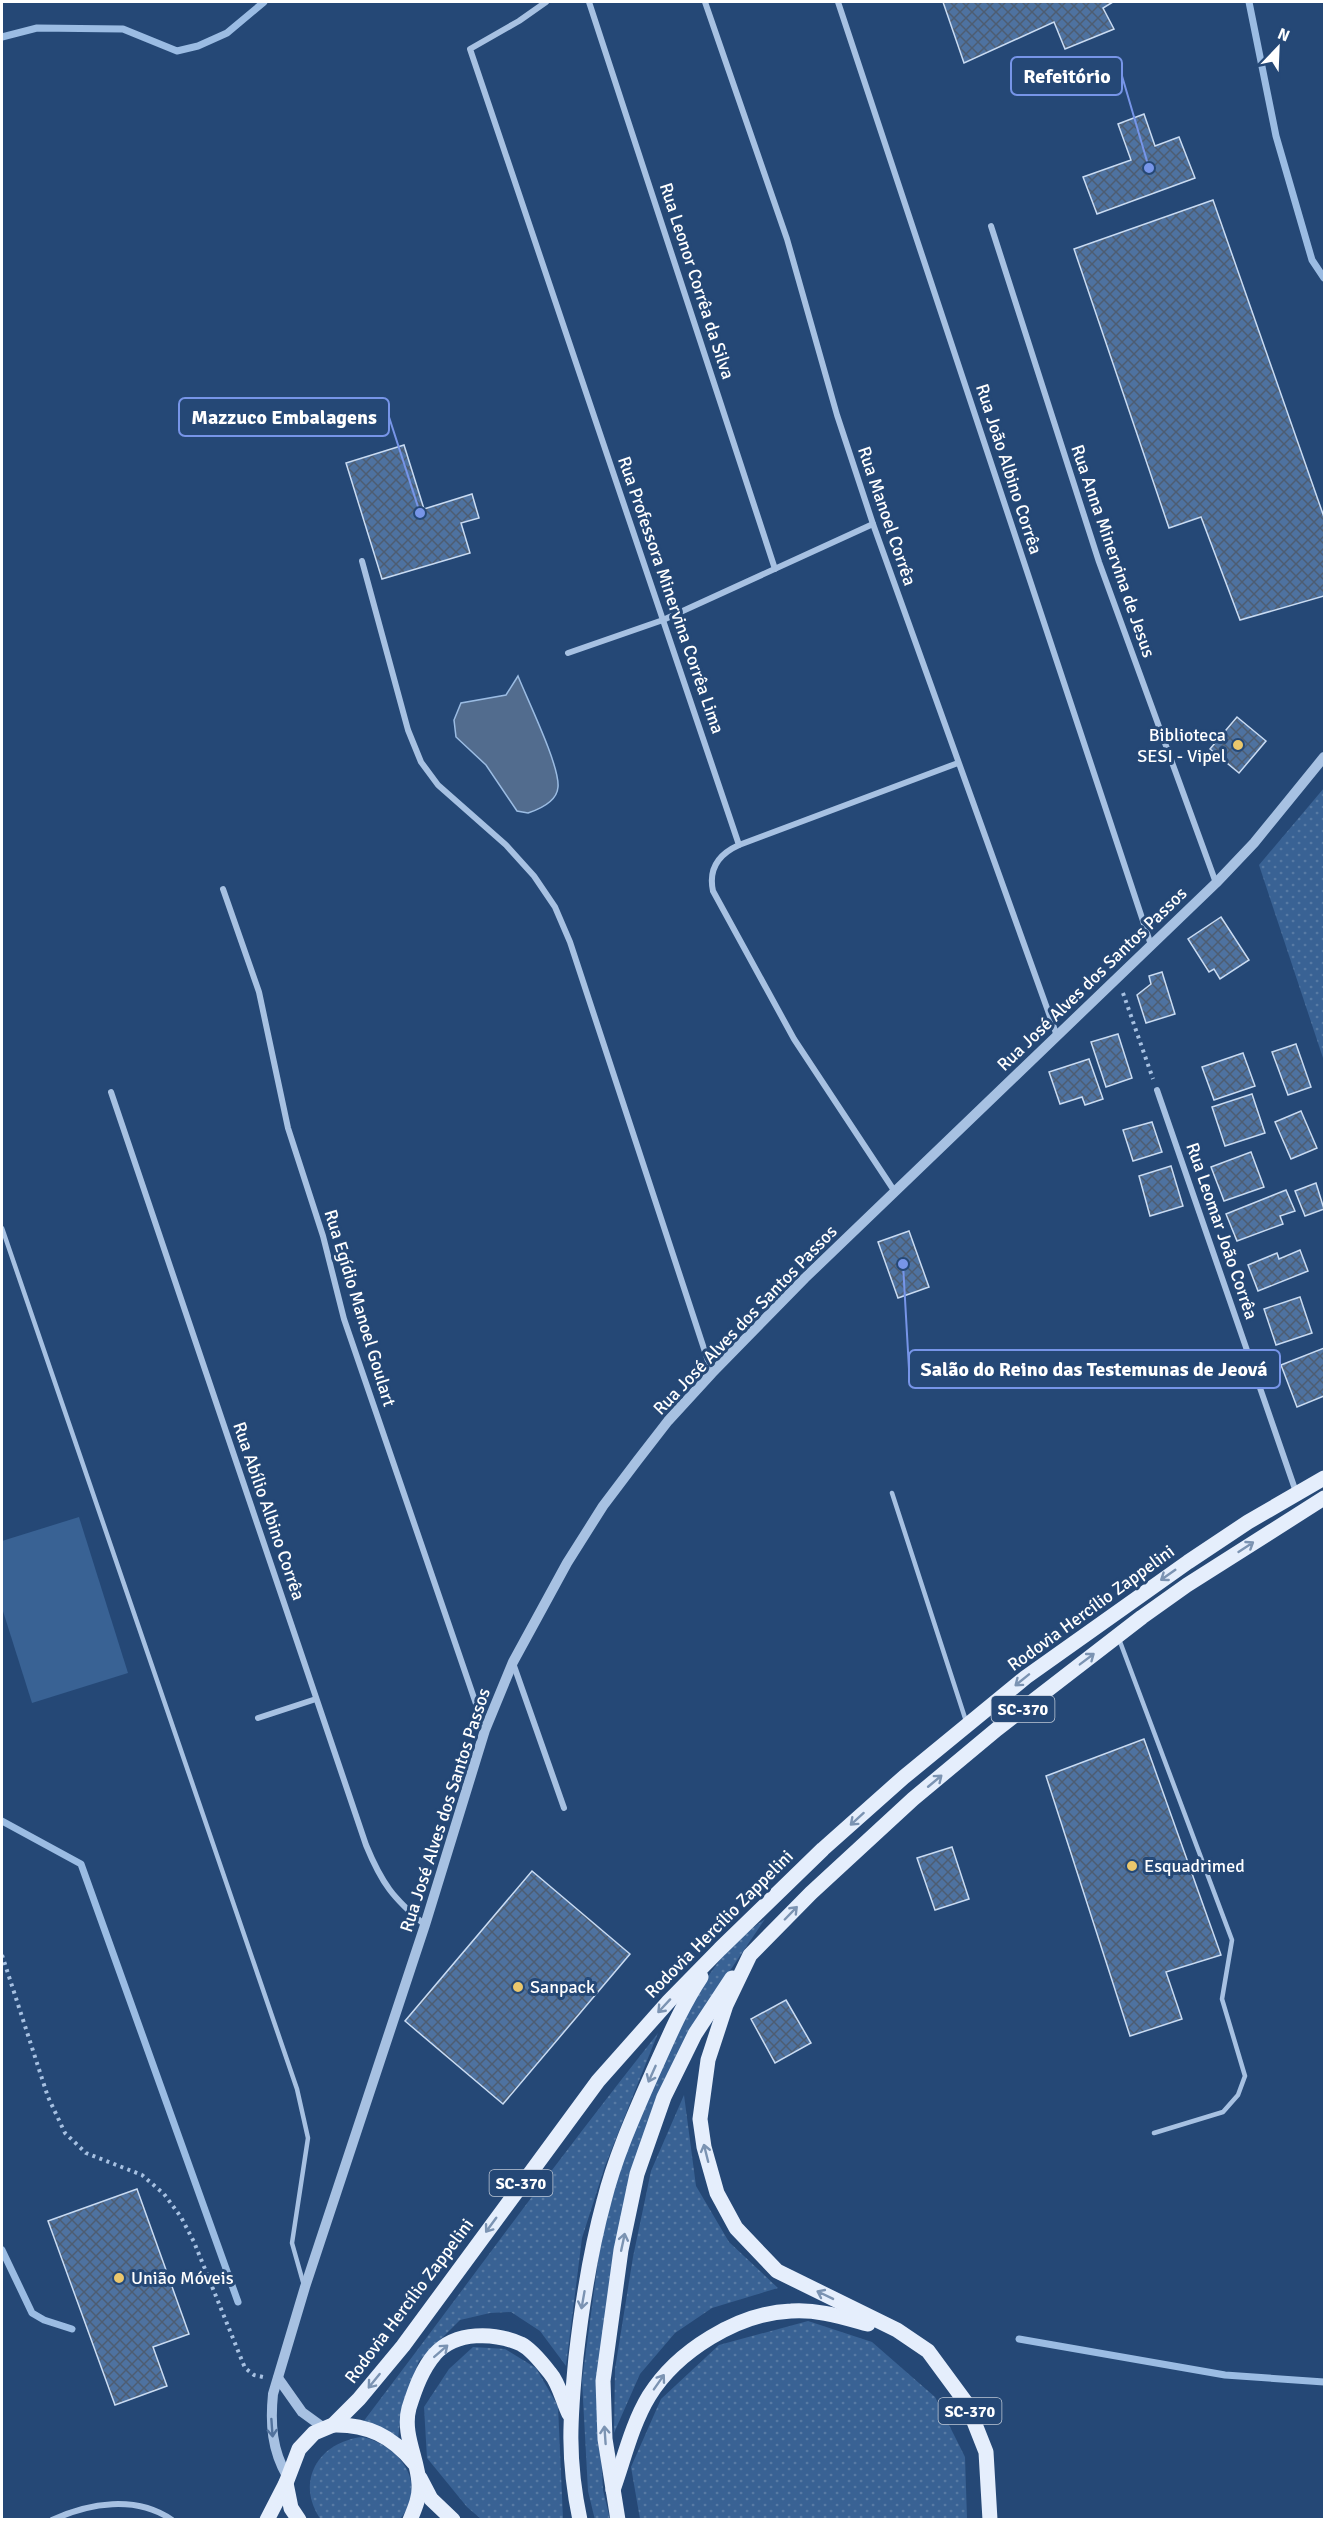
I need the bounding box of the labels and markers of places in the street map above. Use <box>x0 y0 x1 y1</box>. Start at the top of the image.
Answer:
callout: Refeitório <box>1011 57 1122 95</box>
callout: Mazzuco Embalagens <box>179 398 389 436</box>
place label: Biblioteca SESI - Vipel <box>1137 724 1226 767</box>
marker: Biblioteca SESI - Vipel <box>1231 738 1245 752</box>
callout: Salão do Reino das Testemunas de Jeová <box>909 1350 1280 1388</box>
place label: Esquadrimed <box>1144 1855 1245 1877</box>
marker: Esquadrimed <box>1125 1859 1139 1873</box>
place label: Sanpack <box>530 1976 595 1998</box>
marker: Sanpack <box>511 1980 525 1994</box>
place label: União Móveis <box>131 2267 234 2289</box>
marker: União Móveis <box>112 2271 126 2285</box>

